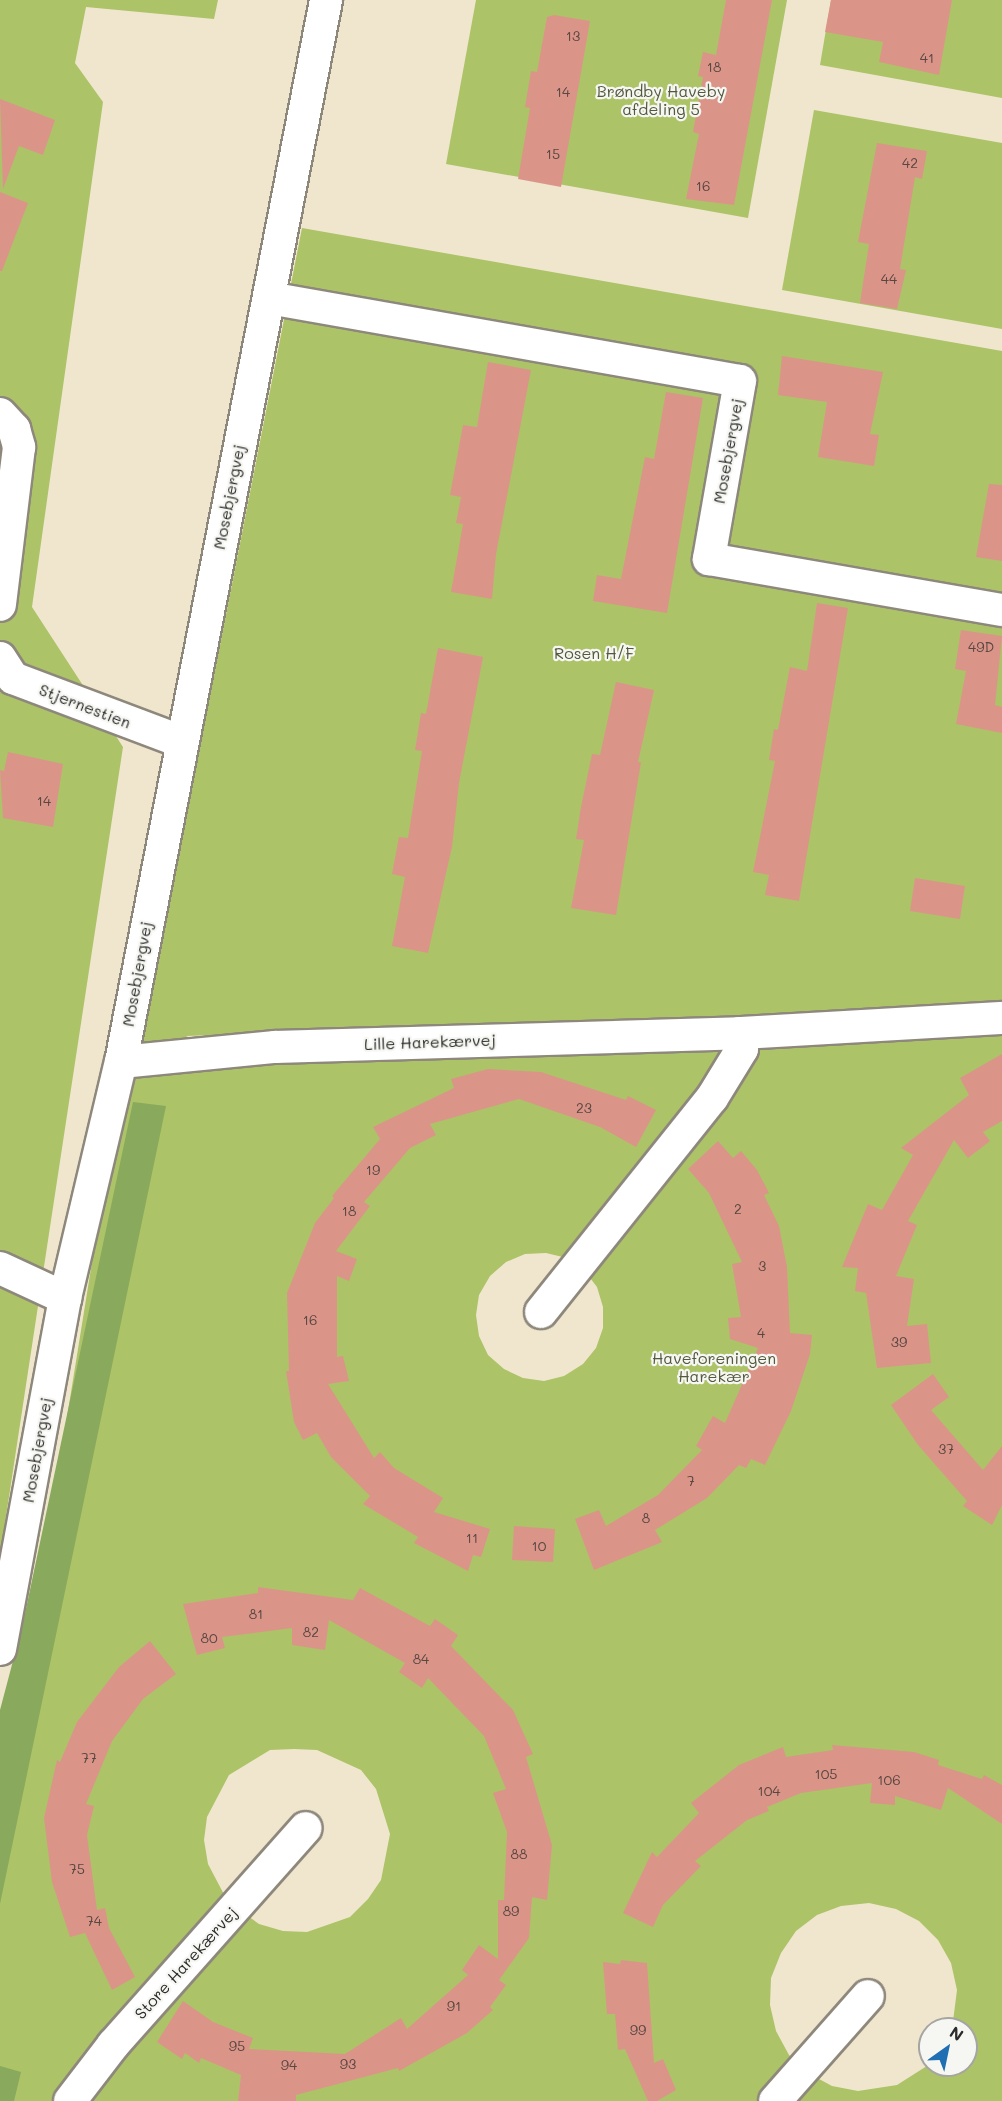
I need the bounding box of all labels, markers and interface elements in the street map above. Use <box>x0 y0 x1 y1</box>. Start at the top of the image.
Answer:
house number: 13 <box>566 28 580 44</box>
house number: 41 <box>920 50 934 66</box>
house number: 18 <box>707 59 721 75</box>
park label: Brøndby Haveby afdeling 5 <box>597 81 725 119</box>
house number: 14 <box>556 84 570 100</box>
house number: 15 <box>546 146 560 162</box>
house number: 42 <box>902 155 918 171</box>
house number: 16 <box>696 178 710 194</box>
house number: 44 <box>881 271 897 287</box>
street label: Mosebjergvej <box>709 397 747 505</box>
street label: Mosebjergvej <box>209 443 249 551</box>
house number: 49D <box>968 639 994 655</box>
park label: Rosen H/F <box>554 643 634 663</box>
street label: Stjernestien <box>36 680 134 732</box>
house number: 14 <box>37 793 51 809</box>
street label: Mosebjergvej <box>118 920 156 1028</box>
street label: Lille Harekærvej <box>364 1030 496 1054</box>
house number: 23 <box>576 1100 592 1116</box>
house number: 19 <box>366 1162 380 1178</box>
house number: 2 <box>734 1201 742 1217</box>
house number: 18 <box>342 1203 356 1219</box>
house number: 3 <box>758 1258 766 1274</box>
house number: 16 <box>303 1312 317 1328</box>
house number: 4 <box>757 1325 765 1341</box>
house number: 39 <box>891 1334 907 1350</box>
park label: Haveforeningen Harekær <box>652 1348 776 1386</box>
street label: Mosebjergvej <box>18 1396 56 1504</box>
house number: 37 <box>938 1441 954 1457</box>
house number: 7 <box>687 1473 695 1489</box>
house number: 8 <box>642 1510 650 1526</box>
house number: 11 <box>466 1530 478 1546</box>
house number: 10 <box>532 1538 546 1554</box>
house number: 81 <box>249 1606 263 1622</box>
house number: 82 <box>303 1624 319 1640</box>
house number: 80 <box>200 1630 218 1646</box>
house number: 84 <box>413 1651 429 1667</box>
house number: 77 <box>81 1750 97 1766</box>
house number: 105 <box>814 1766 838 1782</box>
house number: 106 <box>877 1772 901 1788</box>
house number: 104 <box>757 1783 781 1799</box>
house number: 88 <box>511 1846 527 1862</box>
house number: 75 <box>69 1861 85 1877</box>
street label: Store Harekærvej <box>131 1903 241 2023</box>
house number: 89 <box>503 1903 519 1919</box>
house number: 74 <box>86 1913 102 1929</box>
house number: 91 <box>447 1998 461 2014</box>
north arrow <box>918 2017 978 2077</box>
text: N <box>946 2021 968 2045</box>
house number: 99 <box>630 2022 646 2038</box>
house number: 95 <box>229 2038 245 2054</box>
house number: 93 <box>340 2056 356 2072</box>
house number: 94 <box>281 2057 297 2073</box>

